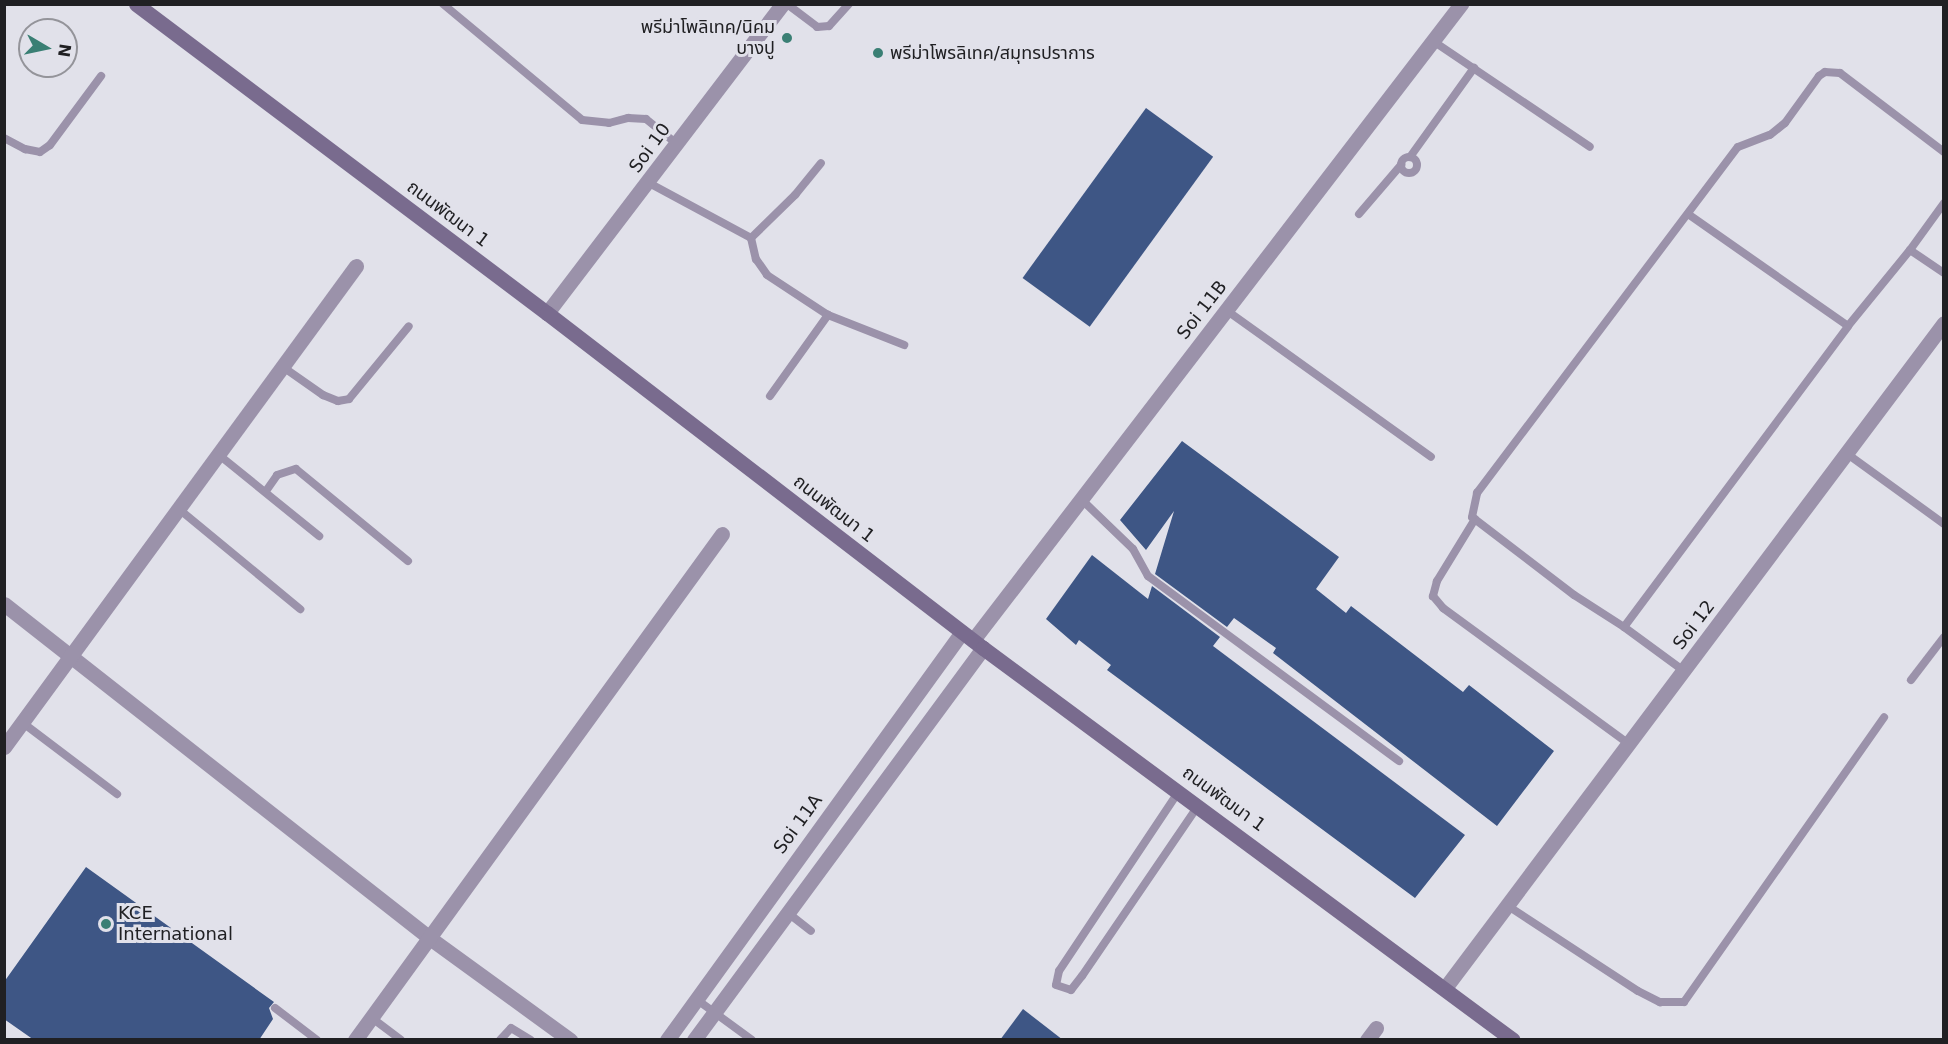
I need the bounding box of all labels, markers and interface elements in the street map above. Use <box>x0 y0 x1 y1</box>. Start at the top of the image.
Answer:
place label: พรีม่าโพลิเทค/นิคม บางปู <box>641 17 775 60</box>
north arrow <box>18 18 78 78</box>
marker: พรีม่าโพลิเทค/นิคม บางปู <box>780 31 794 45</box>
text: N <box>54 42 75 59</box>
place label: พรีม่าโพรลิเทค/สมุทรปราการ <box>890 42 1095 64</box>
marker: พรีม่าโพรลิเทค/สมุทรปราการ <box>871 46 885 60</box>
street label: Soi 10 <box>625 119 675 177</box>
street label: ถนนพัฒนา 1 <box>403 176 493 252</box>
street label: Soi 11B <box>1172 276 1232 344</box>
street label: ถนนพัฒนา 1 <box>789 471 879 547</box>
street label: Soi 12 <box>1669 596 1719 654</box>
street label: ถนนพัฒนา 1 <box>1178 762 1270 836</box>
street label: Soi 11A <box>769 790 827 858</box>
place label: KCE International <box>118 903 233 946</box>
marker: KCE International <box>99 917 113 931</box>

